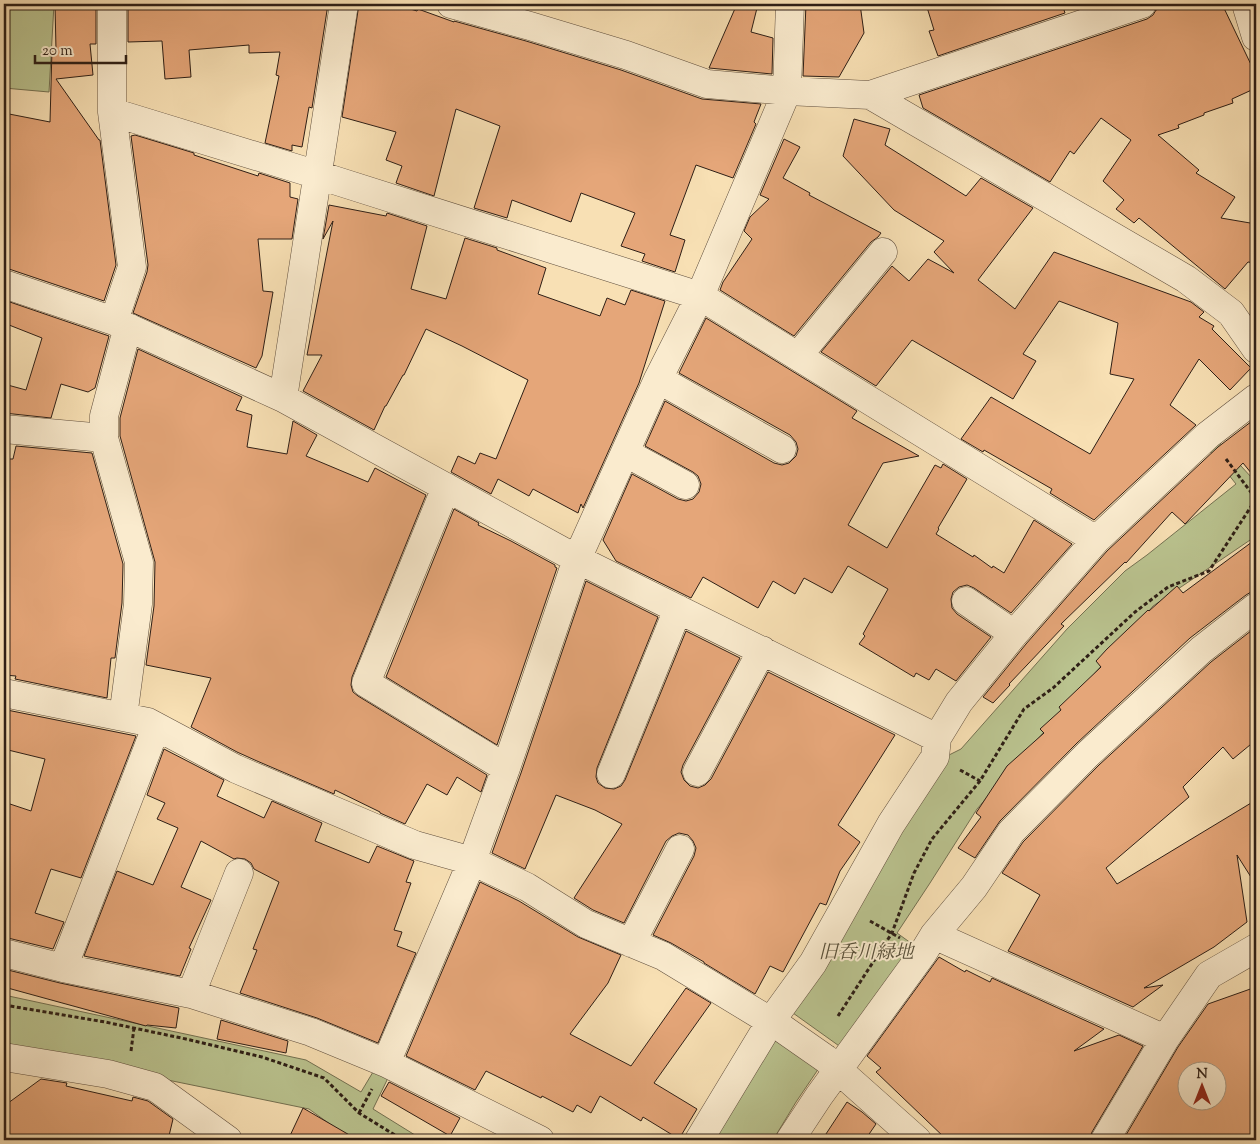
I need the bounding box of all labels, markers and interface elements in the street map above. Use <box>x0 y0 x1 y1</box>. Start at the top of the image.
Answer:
scale bar <box>35 32 126 64</box>
text: 20 m <box>42 41 73 62</box>
park label: 旧呑川緑地 <box>818 940 915 967</box>
north arrow <box>1178 1062 1228 1112</box>
text: N <box>1196 1065 1208 1085</box>

